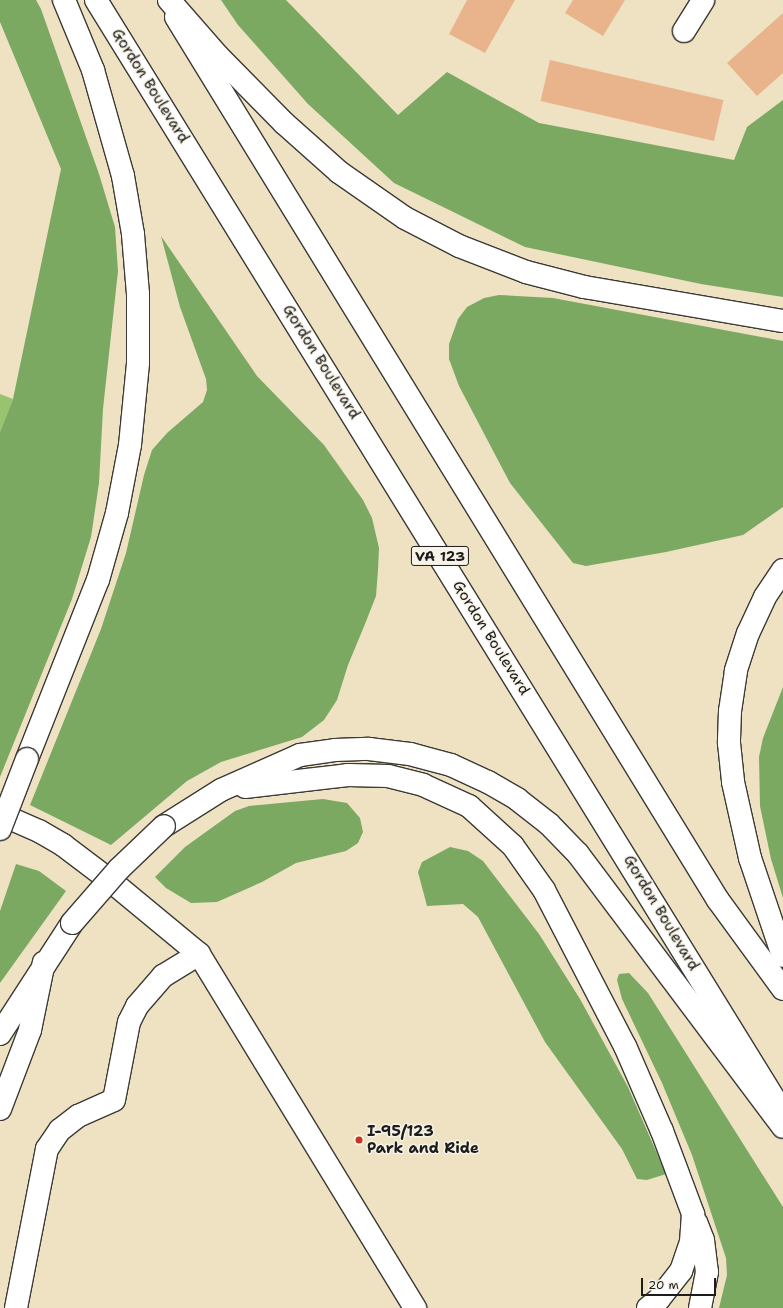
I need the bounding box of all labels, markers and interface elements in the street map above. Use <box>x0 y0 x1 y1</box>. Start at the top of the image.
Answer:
street label: Gordon Boulevard <box>108 25 192 147</box>
street label: Gordon Boulevard <box>279 301 363 423</box>
road number: VA 123 <box>410 544 470 568</box>
street label: Gordon Boulevard <box>449 577 533 699</box>
street label: Gordon Boulevard <box>619 852 703 974</box>
place label: I-95/123 Park and Ride <box>367 1122 479 1157</box>
marker: I-95/123 Park and Ride <box>354 1135 364 1145</box>
scale bar <box>643 1270 718 1296</box>
text: 20 m <box>648 1277 679 1293</box>

